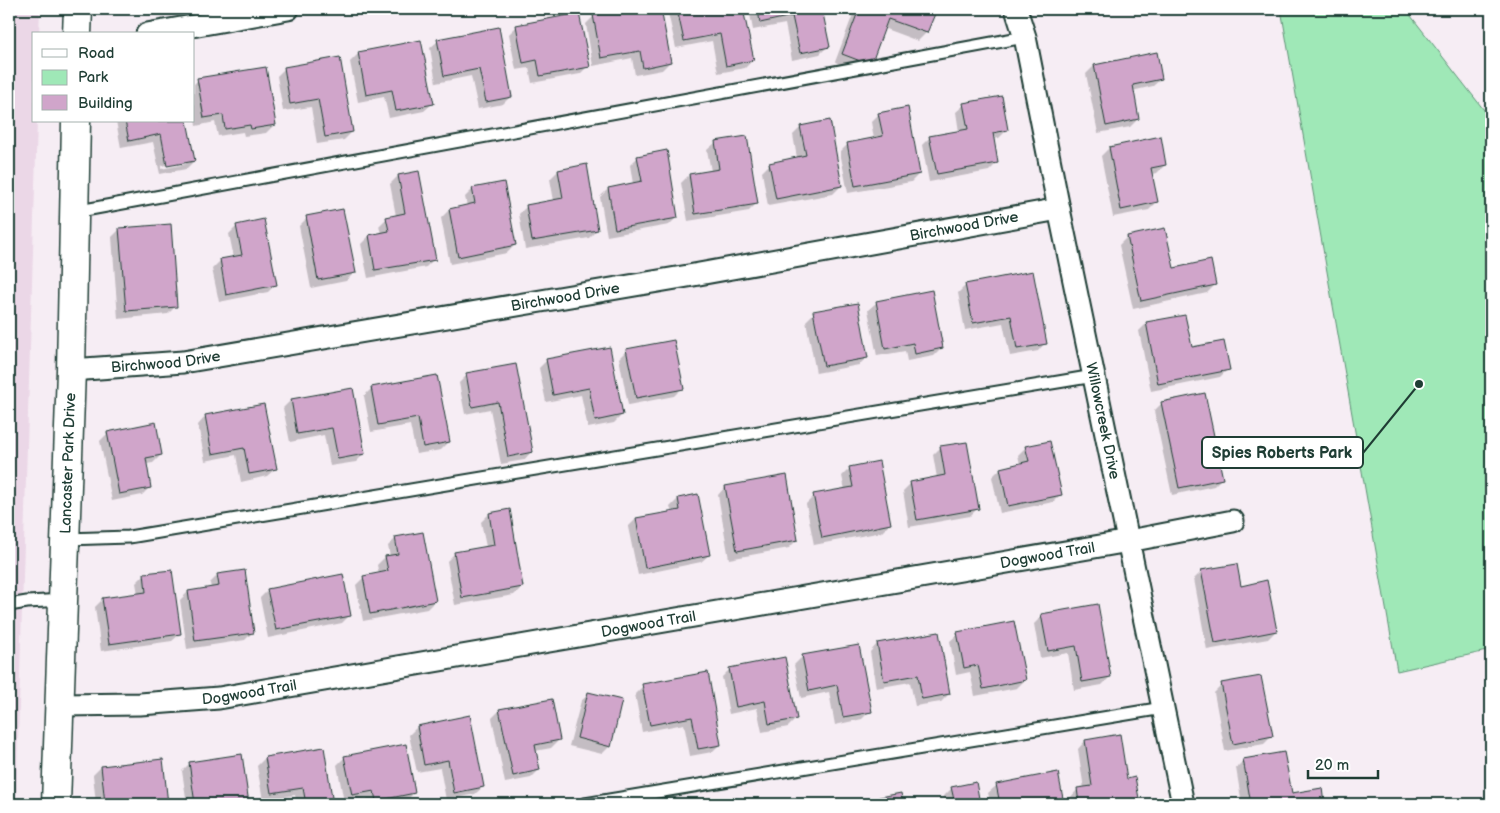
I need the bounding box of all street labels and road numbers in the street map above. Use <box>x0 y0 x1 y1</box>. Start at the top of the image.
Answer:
street label: Birchwood Drive <box>908 208 1020 246</box>
street label: Birchwood Drive <box>509 279 621 316</box>
street label: Birchwood Drive <box>110 347 222 377</box>
street label: Willowcreek Drive <box>1081 361 1124 481</box>
street label: Lancaster Park Drive <box>56 392 80 534</box>
street label: Dogwood Trail <box>999 538 1096 573</box>
street label: Dogwood Trail <box>600 607 697 642</box>
street label: Dogwood Trail <box>201 676 298 709</box>

